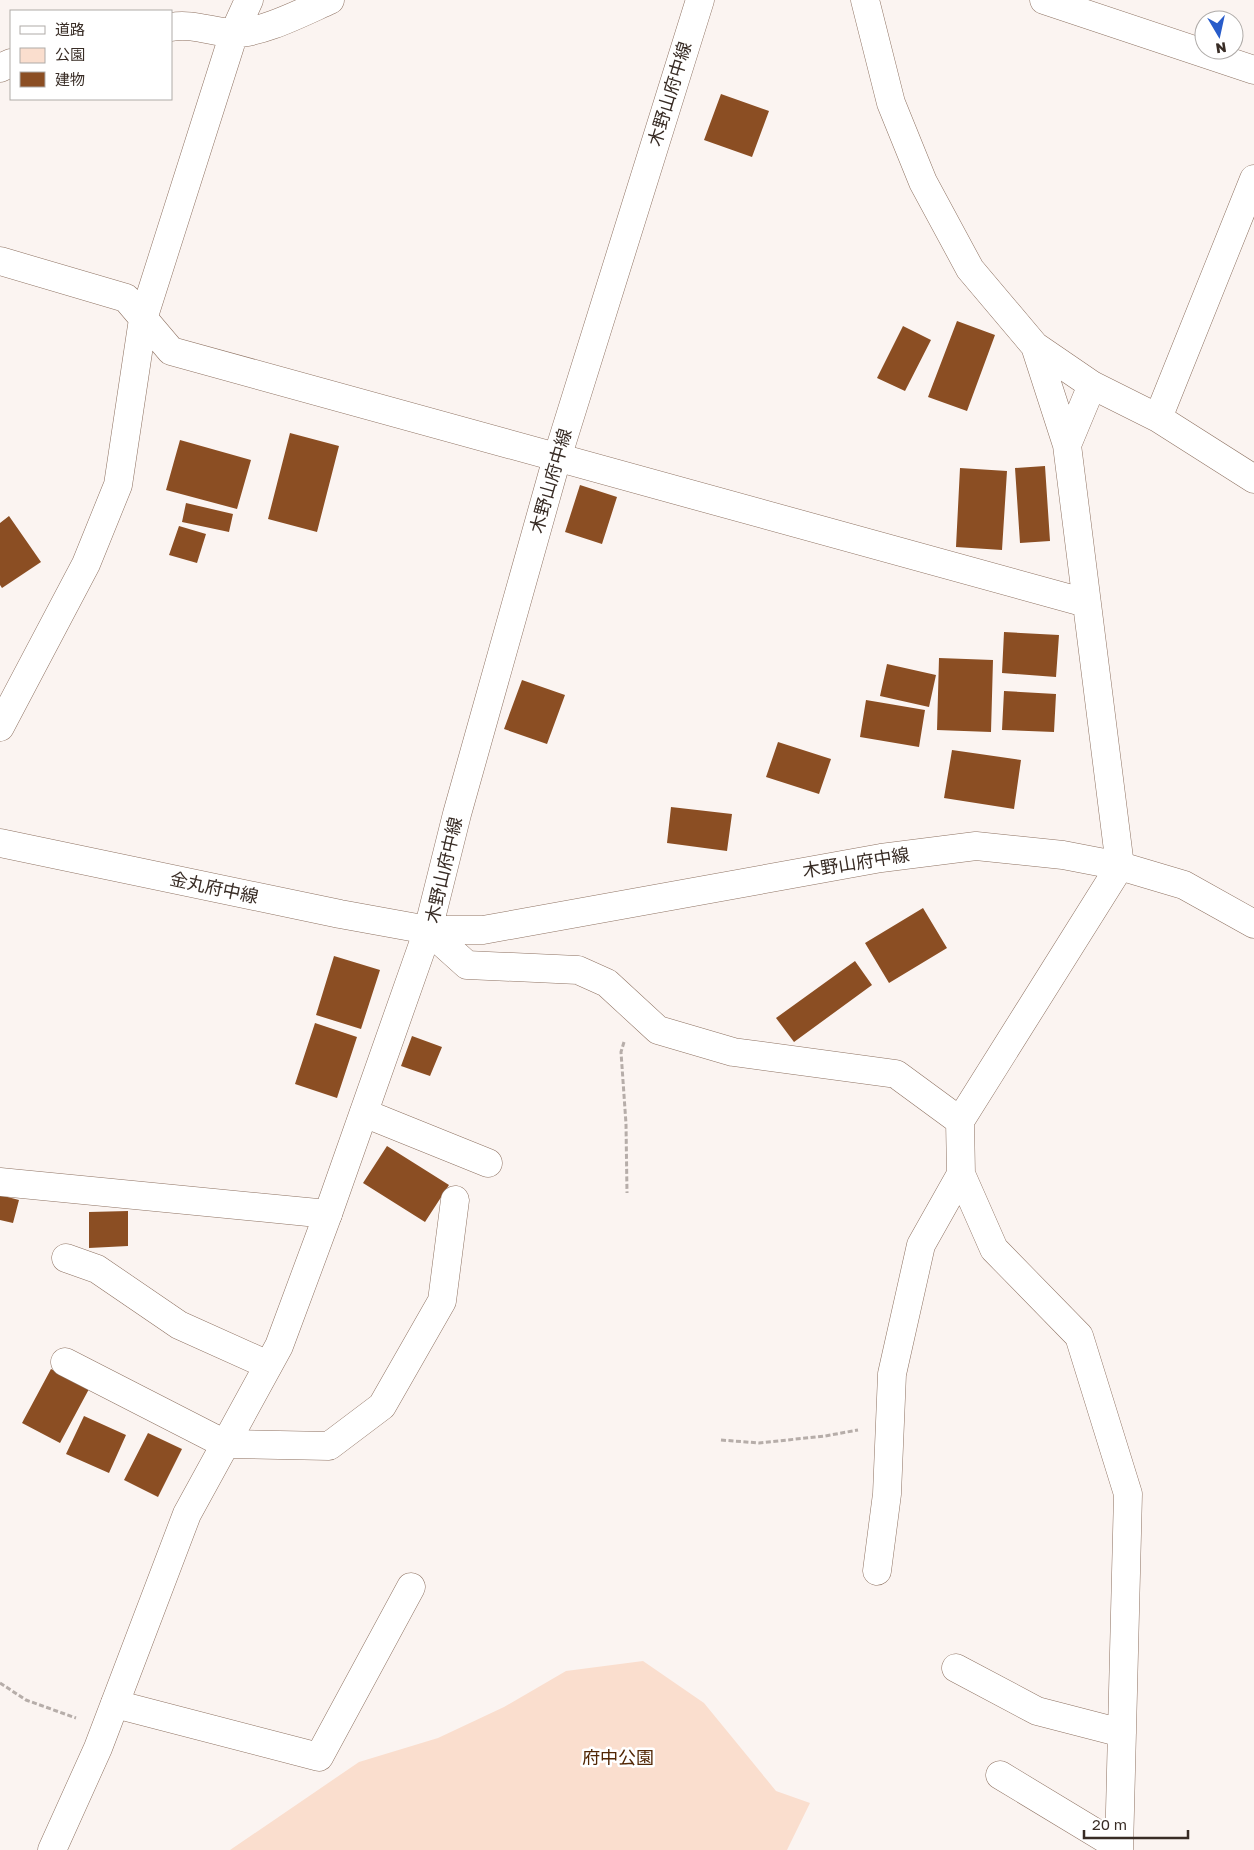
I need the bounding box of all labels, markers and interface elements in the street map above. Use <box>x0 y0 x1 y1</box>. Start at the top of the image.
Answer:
legend <box>10 10 172 100</box>
north arrow <box>1194 10 1244 60</box>
text: 道路 <box>55 20 85 38</box>
street label: 木野山府中線 <box>643 39 695 149</box>
text: N <box>1215 39 1228 58</box>
text: 公園 <box>55 45 85 63</box>
text: 建物 <box>55 70 85 88</box>
street label: 木野山府中線 <box>525 426 575 536</box>
street label: 木野山府中線 <box>420 815 466 925</box>
street label: 木野山府中線 <box>801 843 911 881</box>
street label: 金丸府中線 <box>168 867 261 907</box>
park label: 府中公園 <box>582 1746 654 1768</box>
scale bar <box>1084 1808 1188 1840</box>
text: 20 m <box>1092 1815 1127 1833</box>

